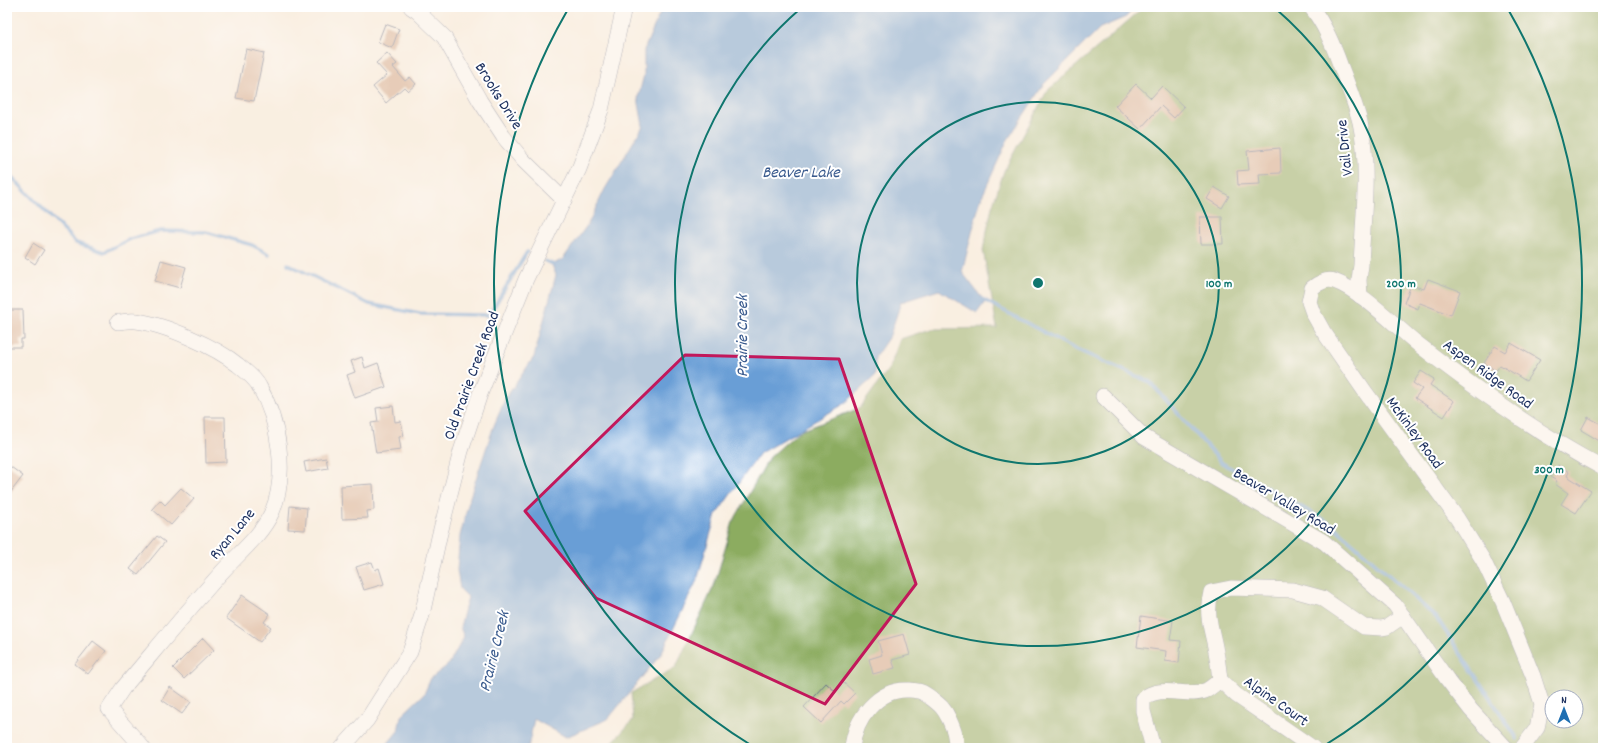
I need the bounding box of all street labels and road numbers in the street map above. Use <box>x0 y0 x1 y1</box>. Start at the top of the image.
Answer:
street label: Brooks Drive <box>468 58 528 134</box>
street label: Vail Drive <box>1331 118 1360 177</box>
street label: Old Prairie Creek Road <box>438 308 506 443</box>
street label: Aspen Ridge Road <box>1438 334 1537 416</box>
street label: McKinley Road <box>1380 393 1448 474</box>
street label: Beaver Valley Road <box>1228 463 1339 542</box>
street label: Ryan Lane <box>204 504 261 565</box>
street label: Alpine Court <box>1238 671 1313 733</box>

